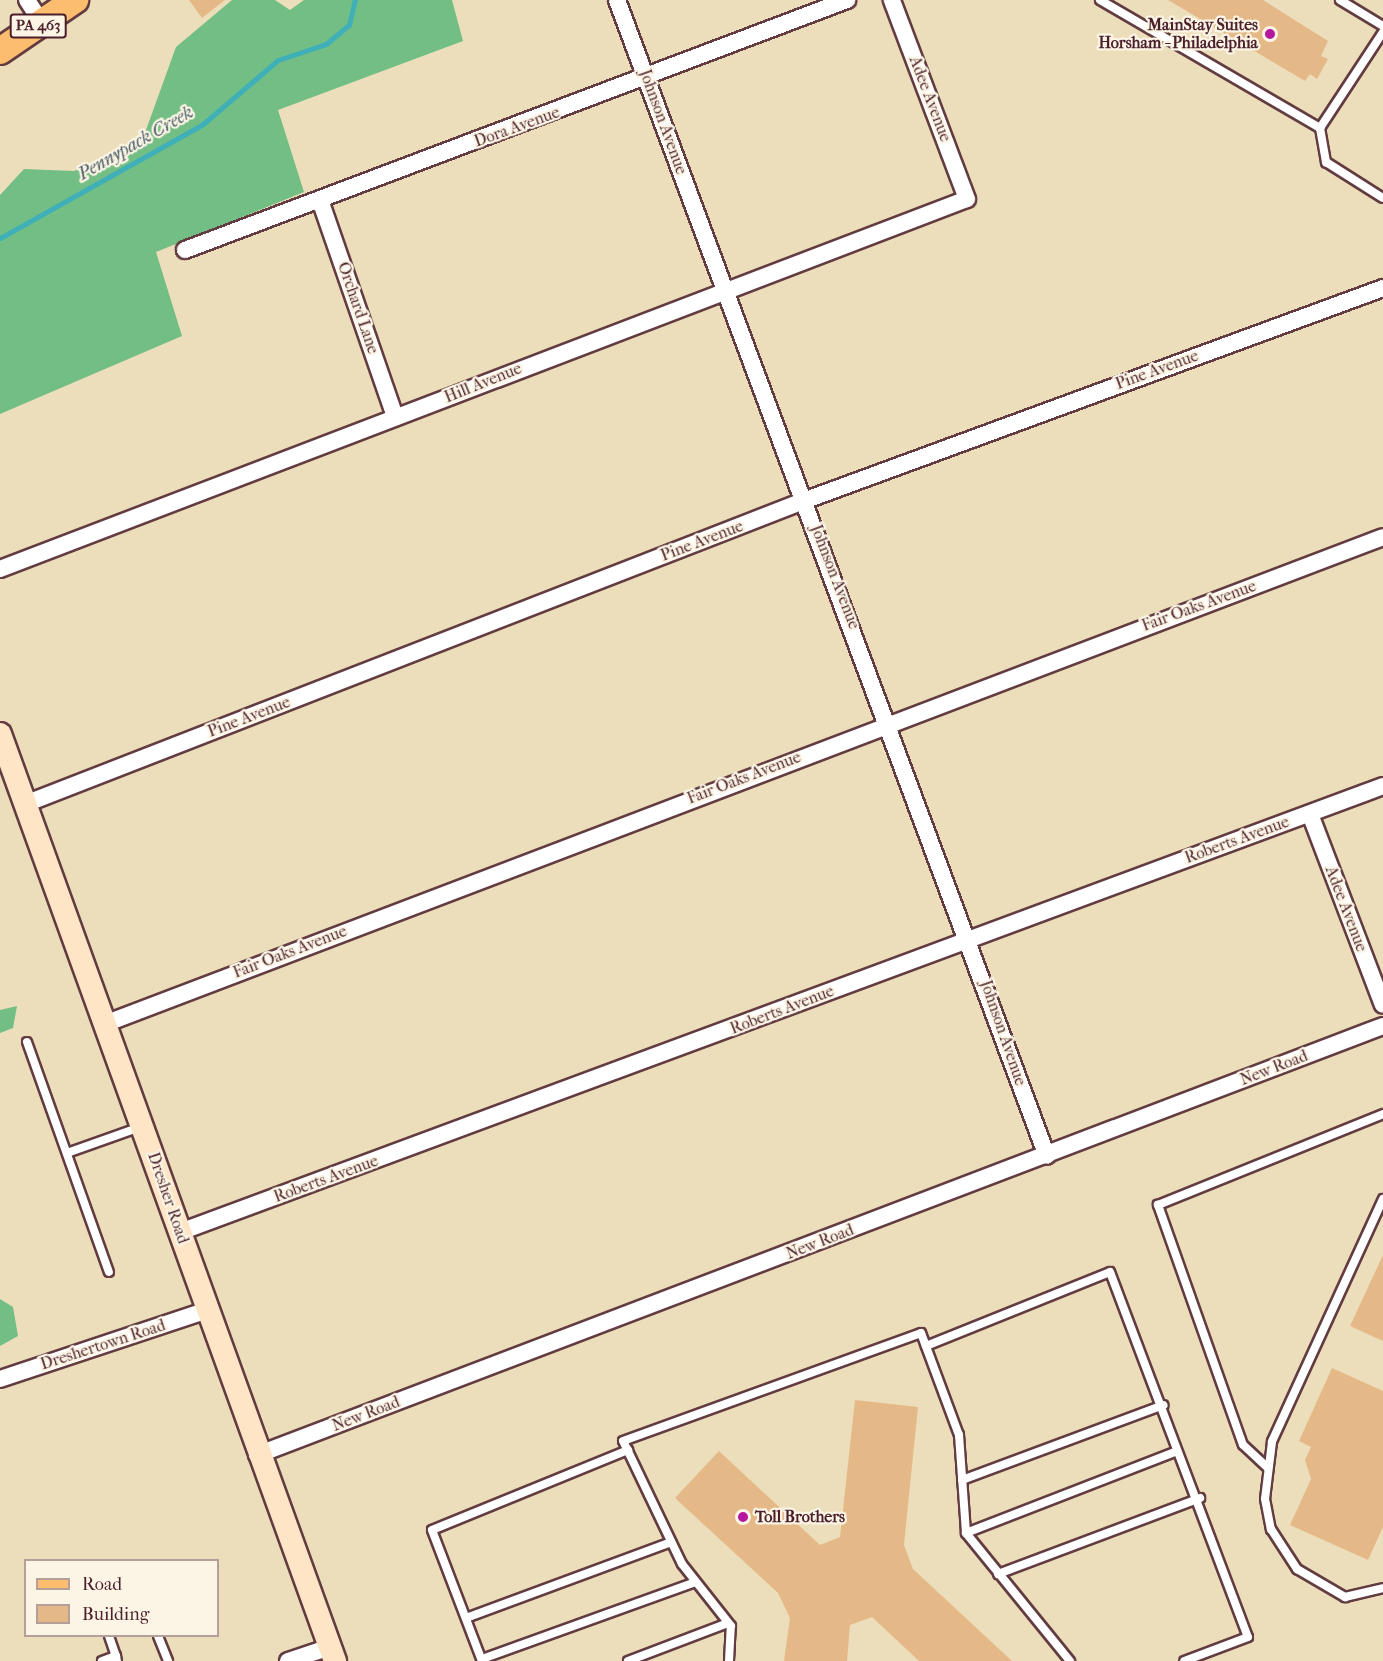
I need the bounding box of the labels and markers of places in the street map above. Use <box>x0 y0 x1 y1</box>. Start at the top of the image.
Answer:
place label: MainStay Suites Horsham - Philadelphia <box>1098 15 1258 53</box>
marker: MainStay Suites Horsham - Philadelphia <box>1263 27 1277 41</box>
place label: Toll Brothers <box>755 1507 845 1527</box>
marker: Toll Brothers <box>736 1510 750 1524</box>

